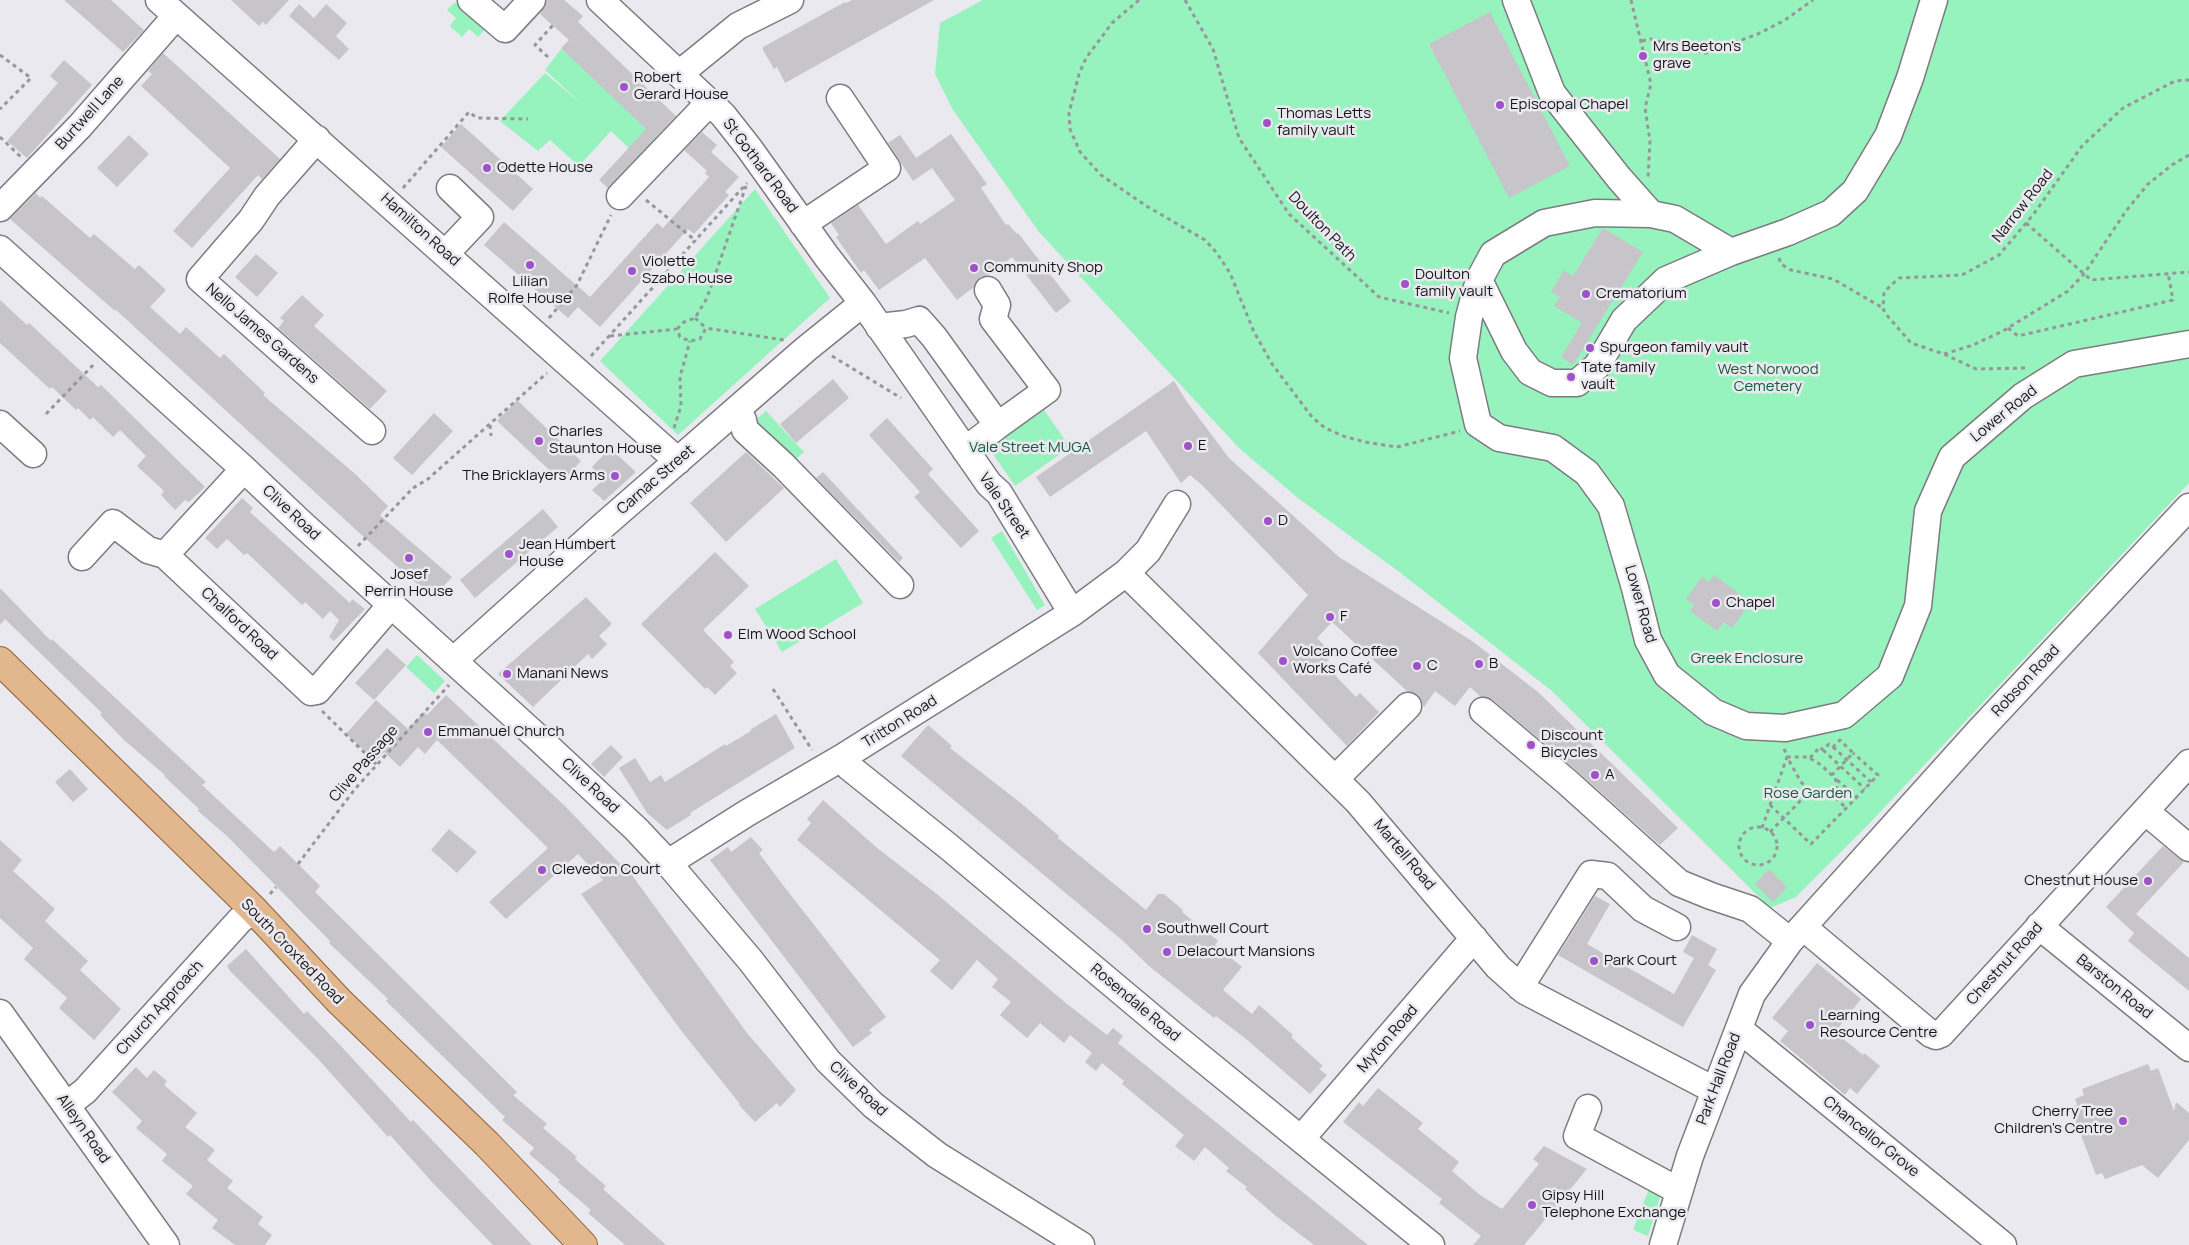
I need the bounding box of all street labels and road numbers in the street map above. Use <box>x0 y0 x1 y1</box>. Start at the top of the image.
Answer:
street label: Burtwell Lane <box>52 72 128 154</box>
street label: St Gothard Road <box>719 115 801 217</box>
street label: Narrow Road <box>1989 166 2057 246</box>
street label: Doulton Path <box>1284 188 1360 266</box>
street label: Hamilton Road <box>377 190 463 270</box>
street label: Nello James Gardens <box>202 280 322 388</box>
street label: Lower Road <box>1967 382 2041 446</box>
street label: Carnac Street <box>613 441 699 519</box>
street label: Vale Street <box>975 470 1033 542</box>
street label: Clive Road <box>258 482 324 544</box>
street label: Lower Road <box>1620 563 1660 645</box>
street label: Chalford Road <box>197 584 281 664</box>
street label: Robson Road <box>1988 641 2064 721</box>
street label: Tritton Road <box>859 692 941 752</box>
street label: Clive Passage <box>326 722 402 806</box>
street label: Clive Road <box>557 755 623 817</box>
street label: Martell Road <box>1369 816 1439 894</box>
street label: South Croxted Road <box>237 896 347 1008</box>
street label: Chestnut Road <box>1963 919 2047 1009</box>
street label: Barston Road <box>2072 951 2156 1023</box>
street label: Church Approach <box>113 957 207 1059</box>
street label: Rosendale Road <box>1086 960 1184 1046</box>
street label: Myton Road <box>1354 1002 1422 1076</box>
street label: Park Hall Road <box>1693 1030 1745 1128</box>
street label: Clive Road <box>825 1058 891 1120</box>
street label: Alleyn Road <box>53 1091 113 1167</box>
street label: Chancellor Grove <box>1819 1093 1923 1181</box>

